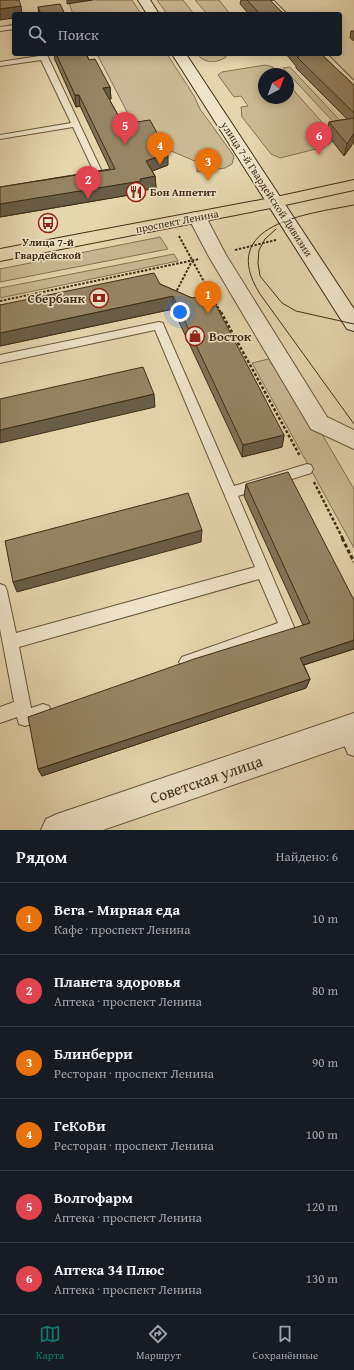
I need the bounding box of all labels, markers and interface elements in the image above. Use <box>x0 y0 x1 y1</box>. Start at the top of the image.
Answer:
search box <box>12 12 342 56</box>
icon: search <box>26 23 48 45</box>
text: Поиск <box>58 24 99 45</box>
north arrow <box>258 68 294 104</box>
pin: 5 <box>112 112 138 145</box>
street label: улица 7-й Гвардейской Дивизии <box>217 117 317 260</box>
pin: 6 <box>306 122 332 155</box>
pin: 4 <box>147 132 173 165</box>
pin: 3 <box>195 148 221 181</box>
pin: 2 <box>75 166 101 199</box>
restaurant icon: Бон Аппетит <box>125 181 147 203</box>
place label: Бон Аппетит <box>150 184 216 200</box>
street label: проспект Ленина <box>134 205 221 237</box>
bus stop icon: Улица 7-й Гвардейской <box>37 212 59 234</box>
place label: Улица 7-й Гвардейской <box>15 234 81 263</box>
pin: 1 <box>195 281 221 314</box>
bank icon: Сбербанк <box>88 287 110 309</box>
place label: Сбербанк <box>28 289 86 308</box>
your location <box>170 302 190 322</box>
shop icon: Восток <box>184 325 206 347</box>
place label: Восток <box>209 327 252 346</box>
street label: Советская улица <box>146 748 266 810</box>
text: Рядом <box>16 844 67 869</box>
text: Найдено: 6 <box>276 847 338 866</box>
text: Вега - Мирная еда <box>54 899 180 920</box>
text: 1 <box>26 909 32 928</box>
text: 10 m <box>312 909 338 928</box>
text: Кафе · проспект Ленина <box>54 920 190 939</box>
text: Планета здоровья <box>54 971 181 992</box>
text: 2 <box>26 981 32 1000</box>
text: 80 m <box>312 981 338 1000</box>
text: Аптека · проспект Ленина <box>54 992 202 1011</box>
text: Блинберри <box>54 1043 133 1064</box>
text: 3 <box>26 1053 32 1072</box>
text: 90 m <box>312 1053 338 1072</box>
text: Ресторан · проспект Ленина <box>54 1064 214 1083</box>
text: ГеКоВи <box>54 1115 106 1136</box>
text: 4 <box>26 1125 32 1144</box>
text: 100 m <box>306 1125 338 1144</box>
text: Ресторан · проспект Ленина <box>54 1136 214 1155</box>
text: Волгофарм <box>54 1187 133 1208</box>
text: 5 <box>26 1197 32 1216</box>
text: 120 m <box>306 1197 338 1216</box>
text: Аптека · проспект Ленина <box>54 1208 202 1227</box>
text: Аптека 34 Плюс <box>54 1259 164 1280</box>
text: 6 <box>26 1269 32 1288</box>
text: 130 m <box>306 1269 338 1288</box>
text: Аптека · проспект Ленина <box>54 1280 202 1299</box>
tab: Карта <box>36 1323 64 1363</box>
tab: Маршрут <box>136 1323 181 1363</box>
tab: Сохранённые <box>253 1323 318 1363</box>

